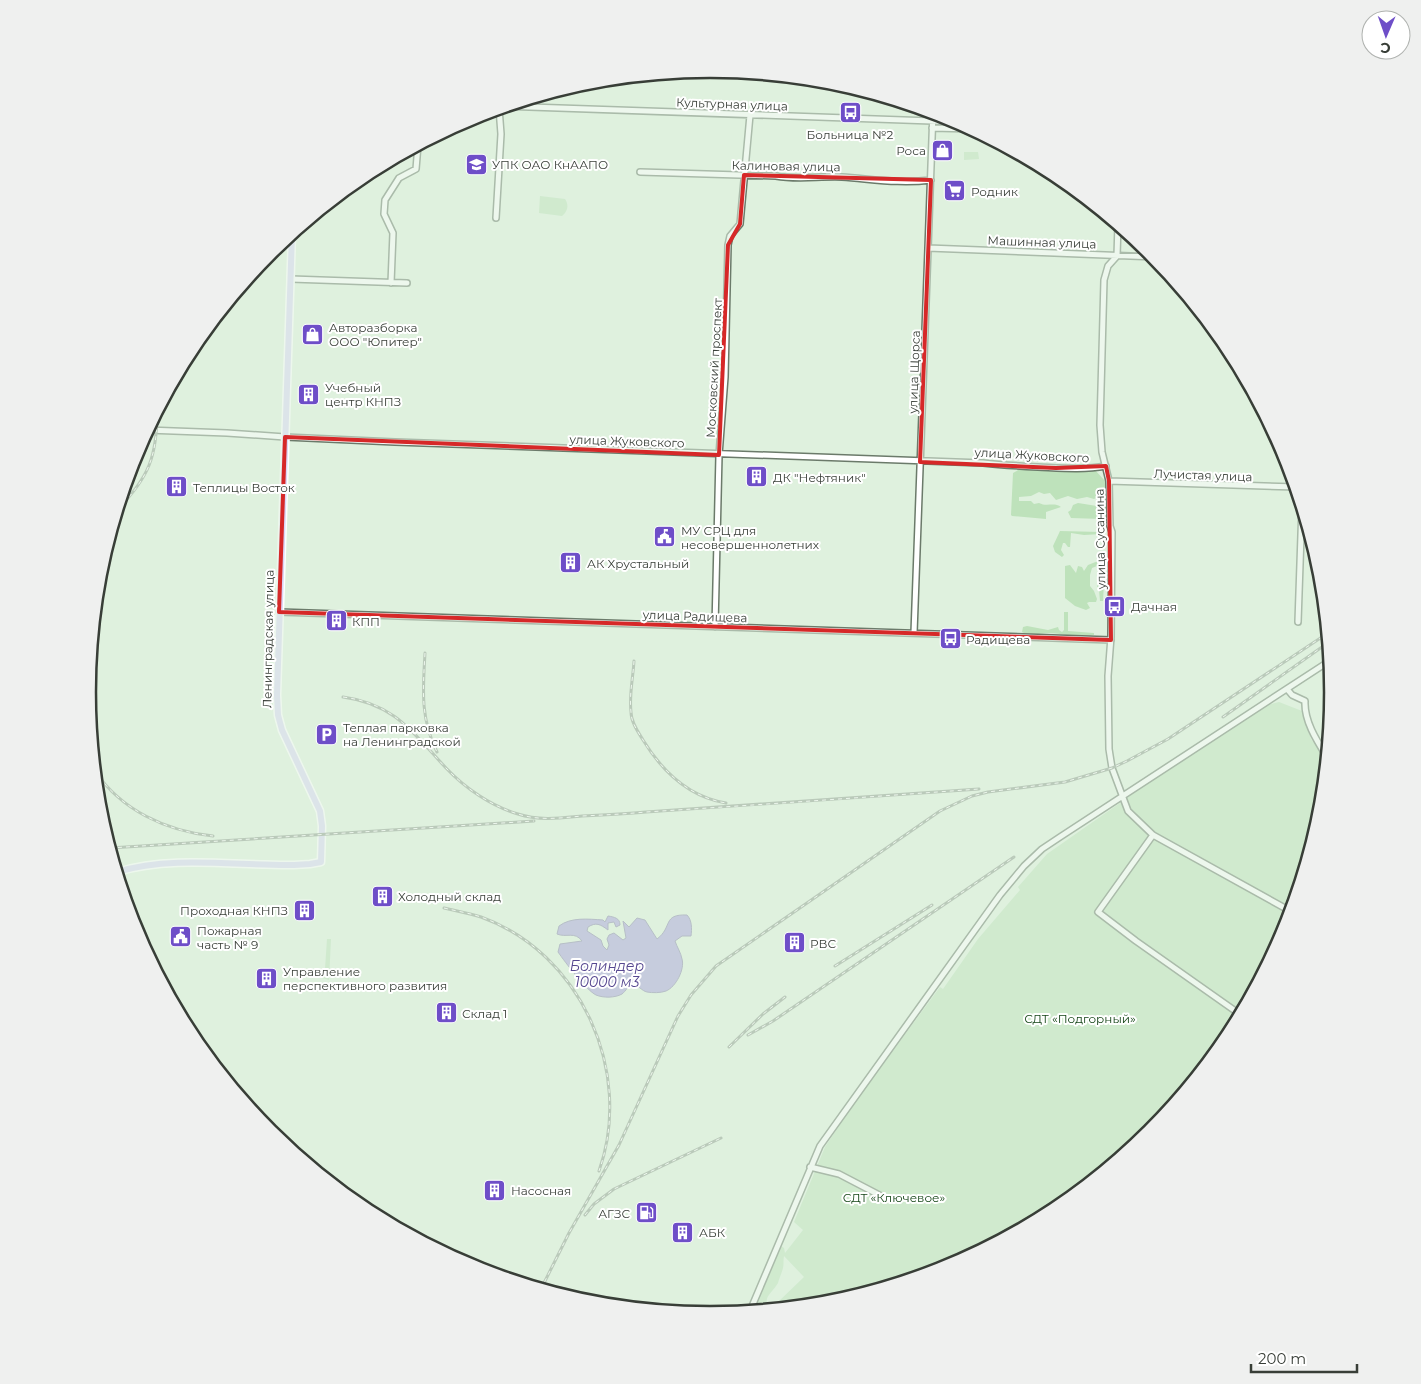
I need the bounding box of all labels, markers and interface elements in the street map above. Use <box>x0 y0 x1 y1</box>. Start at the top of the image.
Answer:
north arrow <box>1361 10 1411 60</box>
text: С <box>1380 39 1391 57</box>
street label: Культурная улица <box>676 95 788 113</box>
bus stop icon: Больница №2 <box>838 101 862 125</box>
place label: Больница №2 <box>807 127 894 142</box>
shop icon: Роса <box>930 138 954 162</box>
place label: Роса <box>896 143 926 158</box>
school or university icon: УПК ОАО КнААПО <box>464 152 488 176</box>
place label: УПК ОАО КнААПО <box>492 157 608 172</box>
street label: Калиновая улица <box>731 158 841 174</box>
supermarket icon: Родник <box>943 179 967 203</box>
place label: Родник <box>971 184 1018 199</box>
street label: Машинная улица <box>987 233 1097 251</box>
street label: Московский проспект <box>703 298 725 438</box>
place label: Авторазборка ООО "Юпитер" <box>329 320 422 349</box>
shop icon: Авторазборка ООО "Юпитер" <box>301 322 325 346</box>
street label: улица Щорса <box>905 330 923 415</box>
place label: Учебный центр КНПЗ <box>325 380 401 409</box>
building icon: Учебный центр КНПЗ <box>297 382 321 406</box>
street label: улица Жуковского <box>568 431 685 451</box>
street label: улица Жуковского <box>973 444 1090 466</box>
building icon: ДК "Нефтяник" <box>745 465 769 489</box>
street label: Лучистая улица <box>1153 466 1253 484</box>
place label: ДК "Нефтяник" <box>773 470 866 485</box>
building icon: Теплицы Восток <box>165 475 189 499</box>
place label: Теплицы Восток <box>193 480 295 495</box>
street label: улица Сусанина <box>1092 488 1108 591</box>
place label: МУ СРЦ для несовершеннолетних <box>681 523 820 552</box>
public building icon: МУ СРЦ для несовершеннолетних <box>653 525 677 549</box>
building icon: АК Хрустальный <box>559 551 583 575</box>
place label: АК Хрустальный <box>587 556 689 571</box>
street label: Ленинградская улица <box>259 570 277 708</box>
bus stop icon: Дачная <box>1103 594 1127 618</box>
place label: Дачная <box>1131 599 1177 614</box>
street label: улица Радищева <box>641 607 748 625</box>
building icon: КПП <box>324 609 348 633</box>
place label: КПП <box>352 614 380 629</box>
bus stop icon: Радищева <box>938 627 962 651</box>
place label: Радищева <box>966 632 1030 647</box>
place label: Теплая парковка на Ленинградской <box>343 720 461 749</box>
parking icon: Теплая парковка на Ленинградской <box>315 722 339 746</box>
building icon: Холодный склад <box>370 884 394 908</box>
place label: Холодный склад <box>398 889 501 904</box>
building icon: Проходная КНПЗ <box>292 898 316 922</box>
place label: Проходная КНПЗ <box>180 903 288 918</box>
place label: Пожарная часть № 9 <box>197 923 262 952</box>
public building icon: Пожарная часть № 9 <box>169 925 193 949</box>
building icon: РВС <box>782 931 806 955</box>
place label: РВС <box>810 936 836 951</box>
water label: Болиндер 10000 м3 <box>570 957 644 991</box>
place label: Управление перспективного развития <box>283 964 447 993</box>
building icon: Управление перспективного развития <box>255 966 279 990</box>
building icon: Склад 1 <box>434 1001 458 1025</box>
place label: Склад 1 <box>462 1006 507 1021</box>
park label: СДТ «Подгорный» <box>1024 1011 1136 1026</box>
building icon: Насосная <box>483 1178 507 1202</box>
place label: Насосная <box>511 1183 571 1198</box>
park label: СДТ «Ключевое» <box>843 1190 945 1205</box>
fuel station icon: АГЗС <box>634 1201 658 1225</box>
place label: АГЗС <box>598 1206 630 1221</box>
building icon: АБК <box>671 1220 695 1244</box>
place label: АБК <box>699 1225 726 1240</box>
scale bar <box>1251 1342 1357 1374</box>
text: 200 m <box>1258 1349 1306 1368</box>

